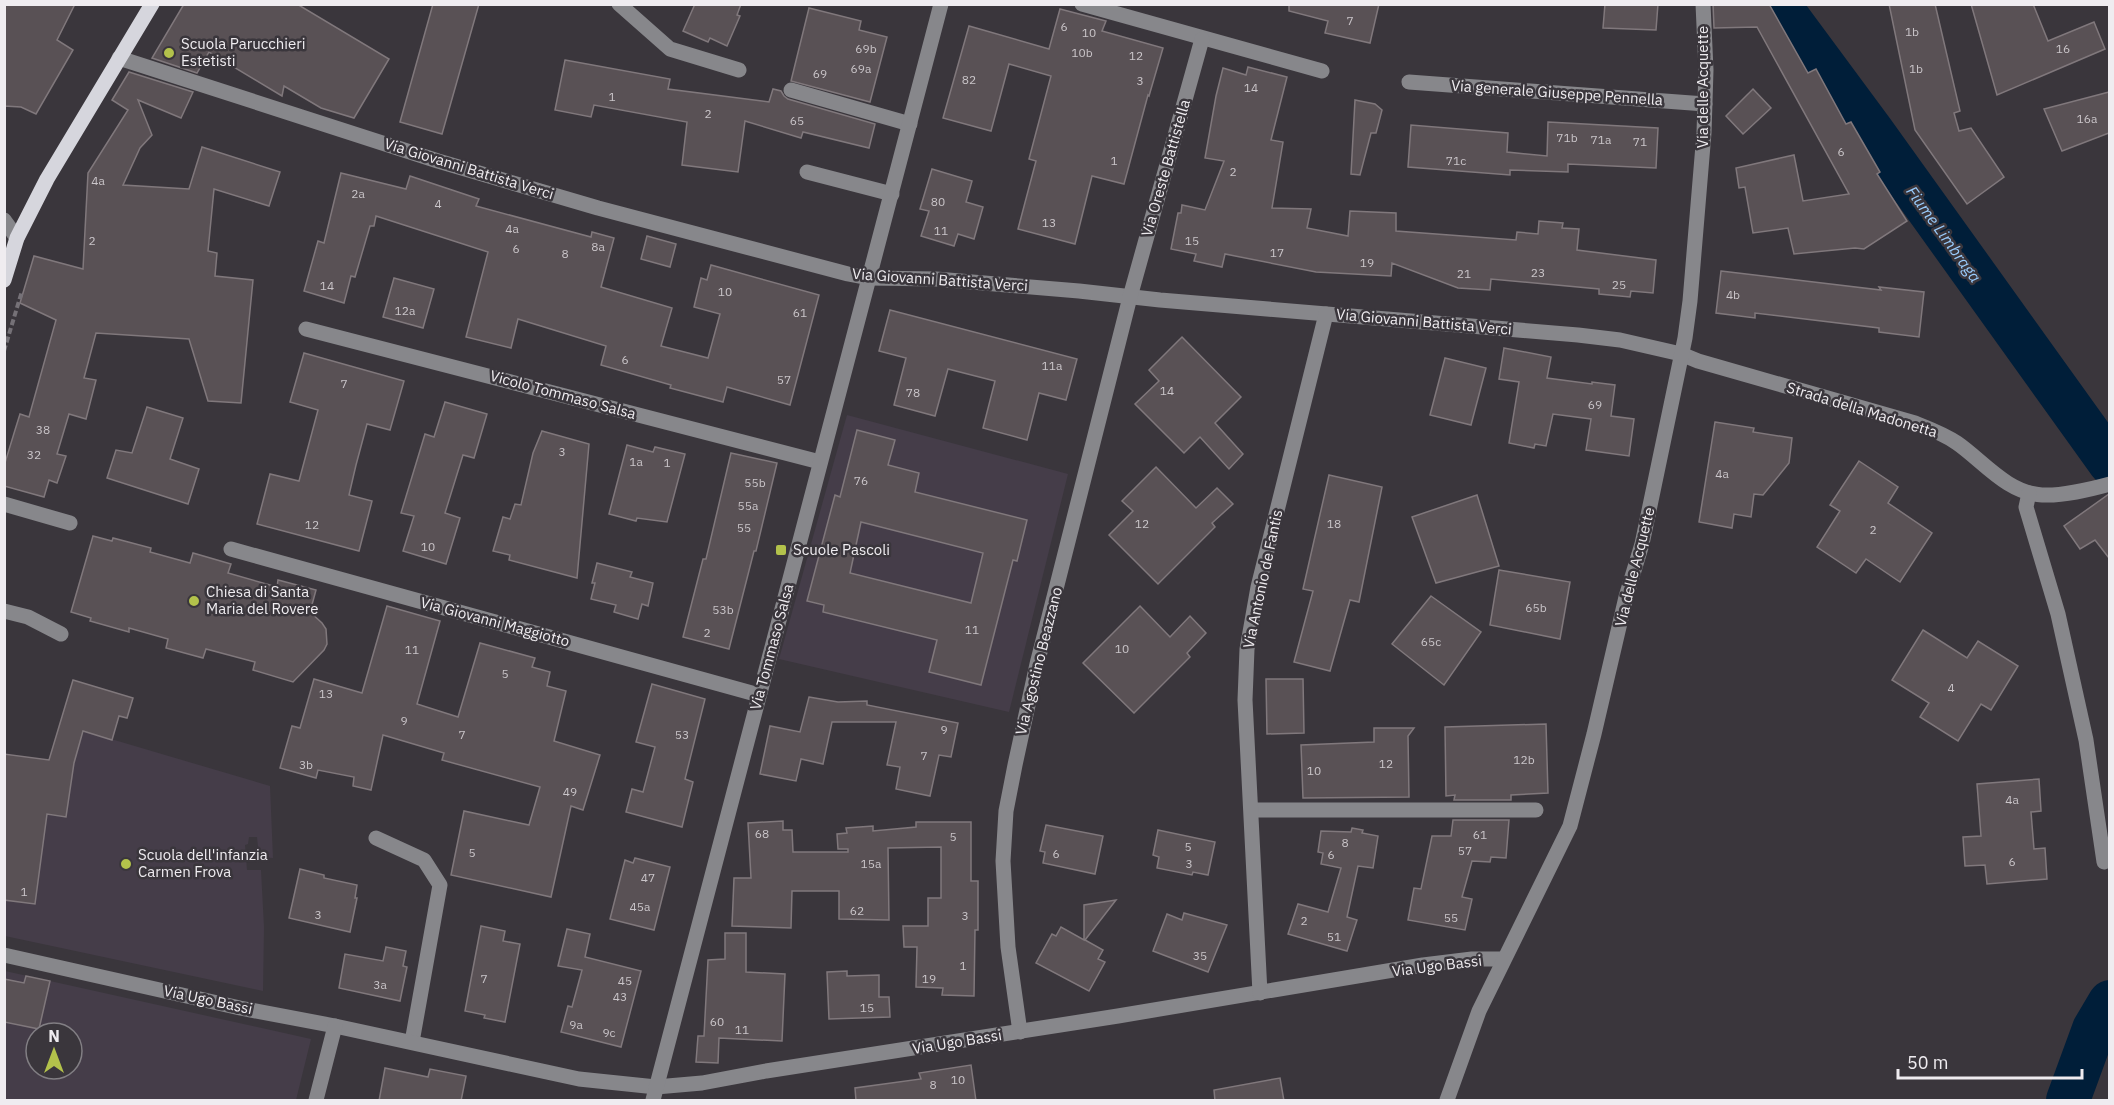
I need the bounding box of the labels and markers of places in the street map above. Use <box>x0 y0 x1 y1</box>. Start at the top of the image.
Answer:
place label: Scuola Parucchieri Estetisti <box>181 34 306 70</box>
marker: Scuola Parucchieri Estetisti <box>162 46 176 60</box>
place label: Scuole Pascoli <box>793 540 890 559</box>
marker: Scuole Pascoli <box>774 543 788 557</box>
place label: Chiesa di Santa Maria del Rovere <box>206 582 318 618</box>
marker: Chiesa di Santa Maria del Rovere <box>187 594 201 608</box>
place label: Scuola dell'infanzia Carmen Frova <box>138 845 268 881</box>
marker: Scuola dell'infanzia Carmen Frova <box>119 857 133 871</box>

